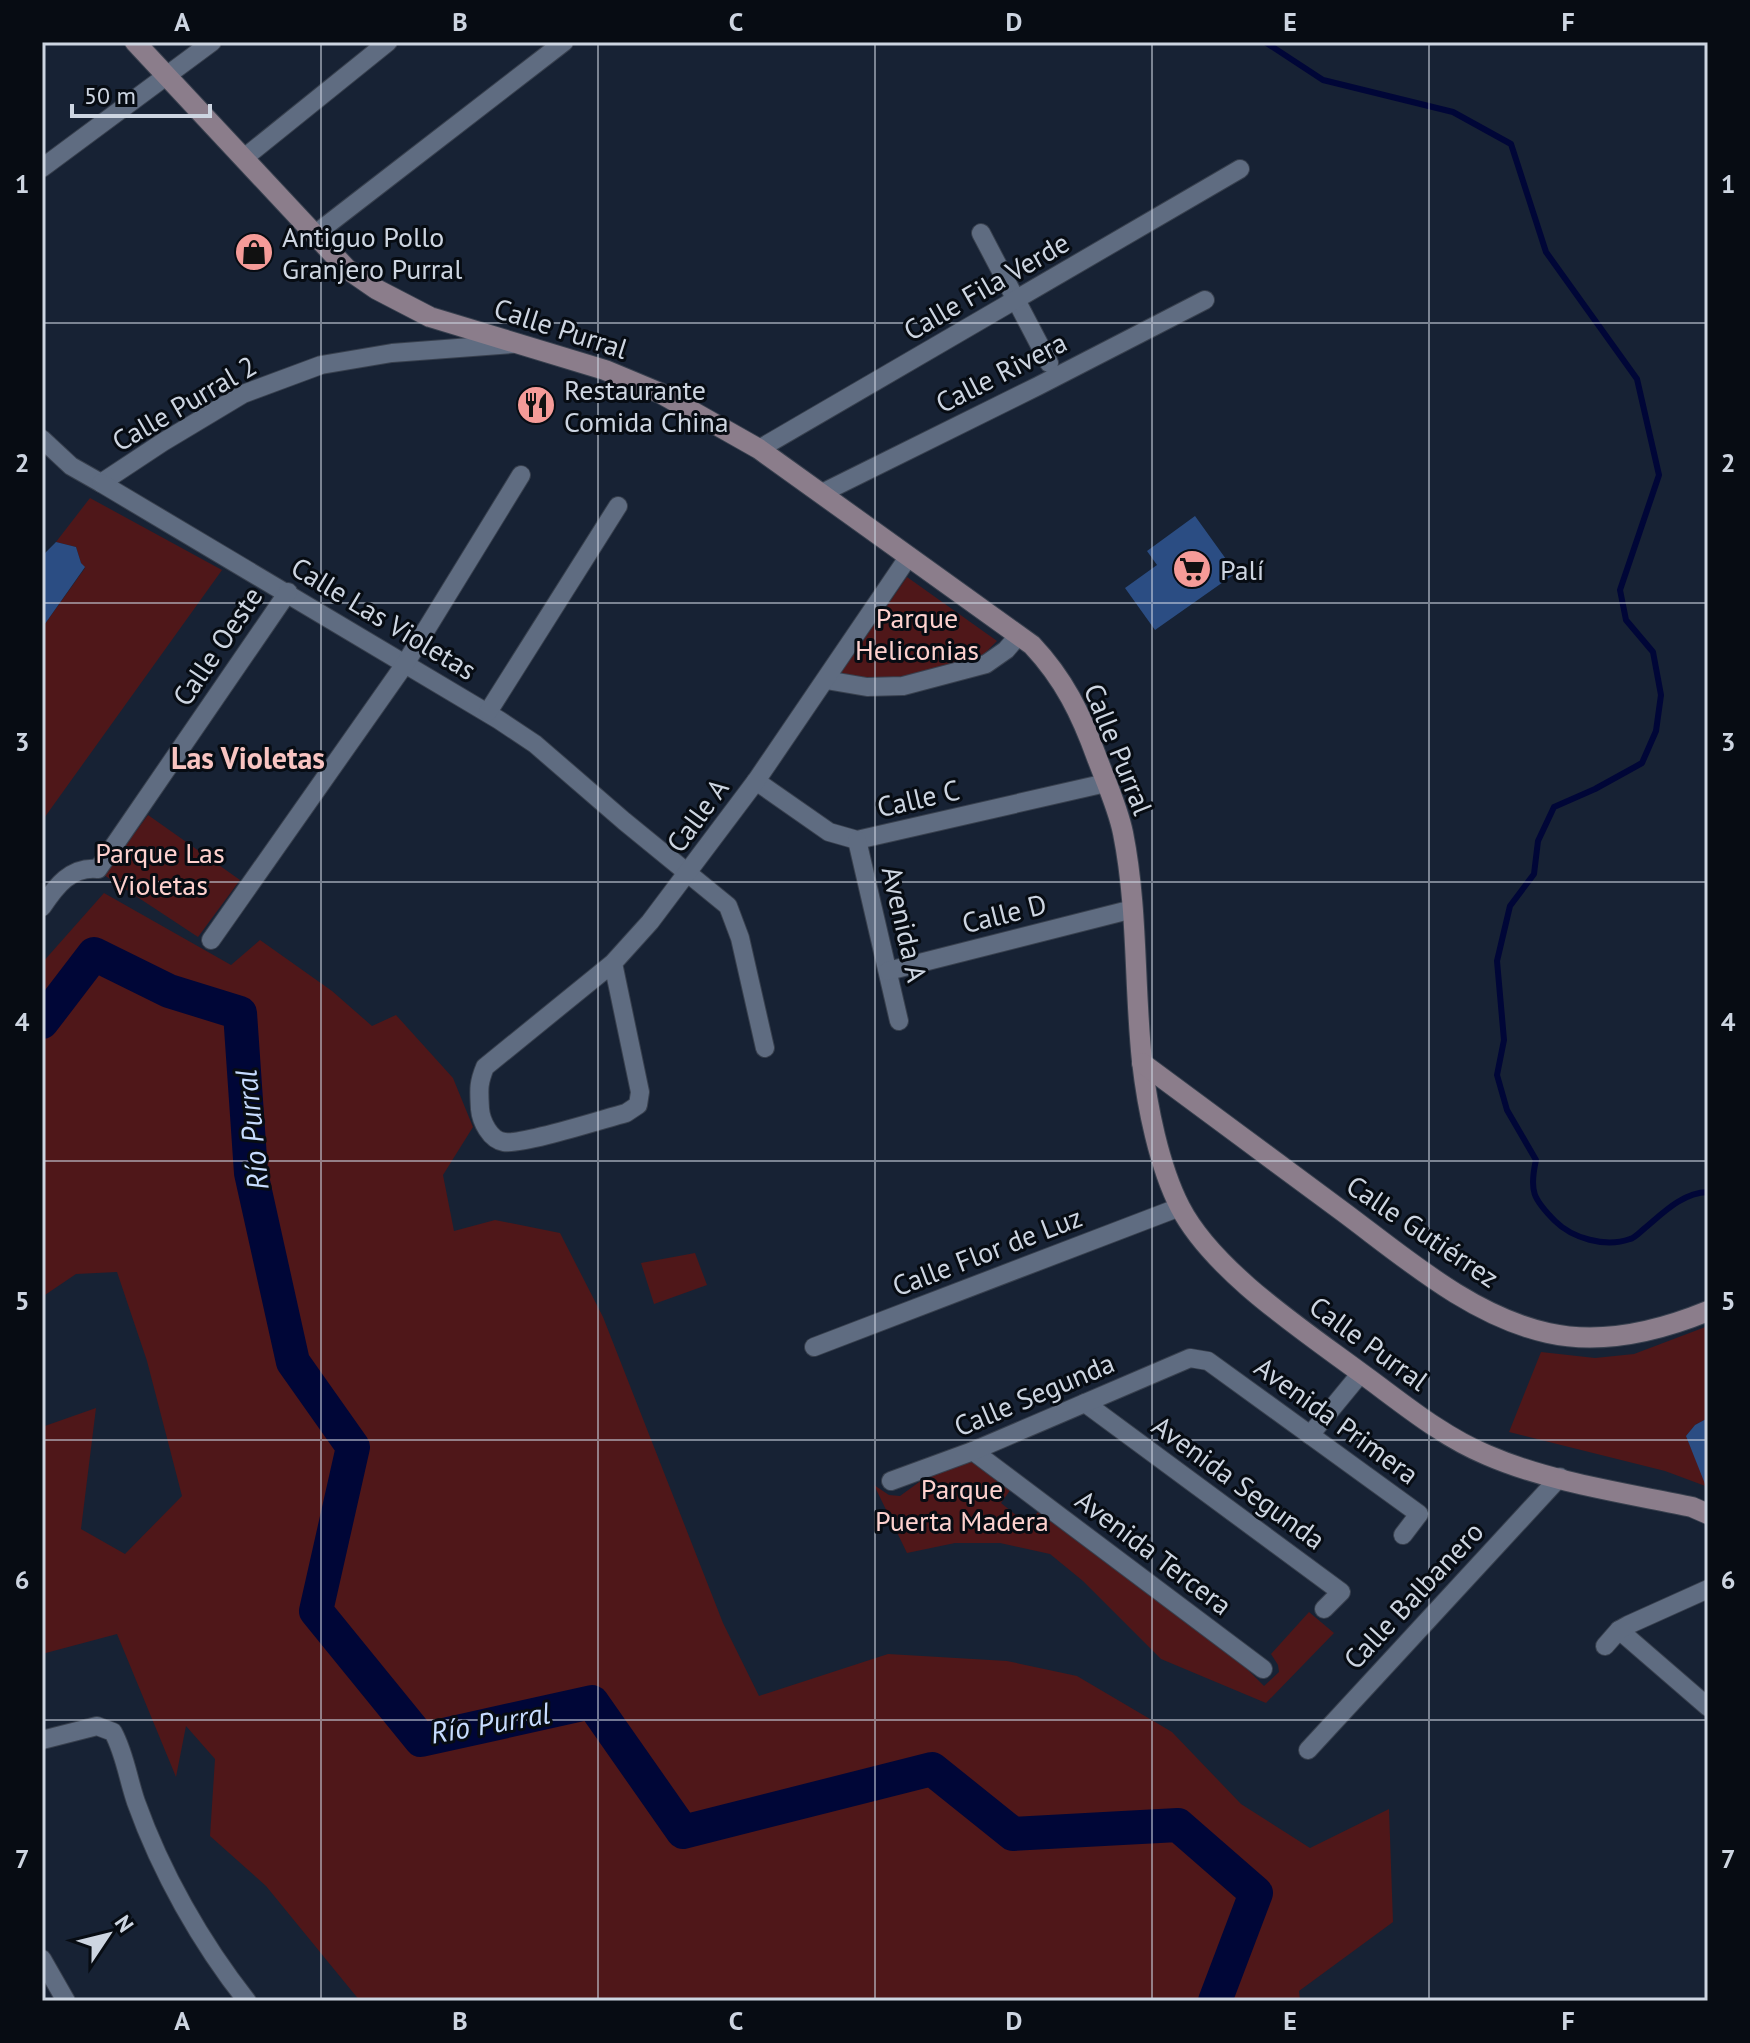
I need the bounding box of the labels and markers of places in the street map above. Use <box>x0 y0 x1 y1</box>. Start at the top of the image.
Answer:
place label: Antiguo Pollo Granjero Purral <box>282 218 462 287</box>
shop icon: Antiguo Pollo Granjero Purral <box>233 231 275 273</box>
place label: Restaurante Comida China <box>564 371 729 440</box>
restaurant icon: Restaurante Comida China <box>515 384 557 426</box>
supermarket icon: Palí <box>1171 548 1213 590</box>
place label: Palí <box>1220 551 1264 588</box>

